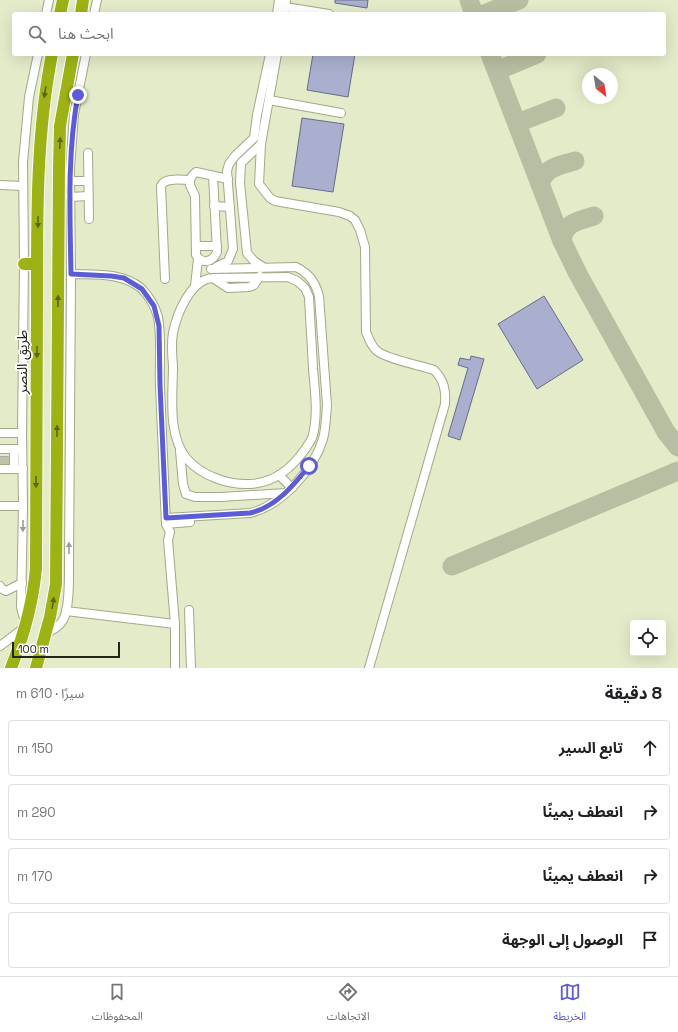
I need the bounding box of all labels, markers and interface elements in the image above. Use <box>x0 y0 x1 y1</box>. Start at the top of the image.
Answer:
search box <box>12 12 666 56</box>
icon: search <box>26 23 48 45</box>
text: ابحث هنا <box>58 24 114 43</box>
north arrow <box>582 68 618 104</box>
one-way arrow <box>42 86 48 98</box>
route end <box>69 86 87 104</box>
one-way arrow <box>56 137 63 149</box>
one-way arrow <box>35 216 41 229</box>
one-way arrow <box>55 294 61 307</box>
street label: طريق النصر <box>13 330 32 395</box>
one-way arrow <box>34 346 40 359</box>
one-way arrow <box>54 424 60 437</box>
route start <box>300 457 318 475</box>
one-way arrow <box>33 476 39 489</box>
one-way arrow <box>20 520 26 533</box>
one-way arrow <box>66 541 72 554</box>
one-way arrow <box>50 597 56 609</box>
map controls <box>630 620 666 656</box>
button: locate <box>630 620 666 656</box>
scale bar <box>12 640 120 659</box>
text: 100 m <box>18 642 49 656</box>
text: 8 دقيقة <box>605 682 662 704</box>
text: سيرًا · 610 m <box>16 685 84 702</box>
icon: ahead <box>639 737 661 759</box>
text: تابع السير <box>559 738 623 757</box>
text: 150 m <box>17 740 53 757</box>
icon: right <box>639 801 661 823</box>
text: انعطف يمينًا <box>542 802 623 821</box>
text: 290 m <box>17 804 56 821</box>
icon: right <box>639 865 661 887</box>
text: انعطف يمينًا <box>542 866 623 885</box>
text: 170 m <box>17 868 53 885</box>
icon: arrive <box>639 929 661 951</box>
text: الوصول إلى الوجهة <box>502 930 623 949</box>
tab: المحفوظات <box>92 981 143 1028</box>
tab: الاتجاهات <box>327 981 370 1028</box>
tab: الخريطة <box>553 981 586 1028</box>

